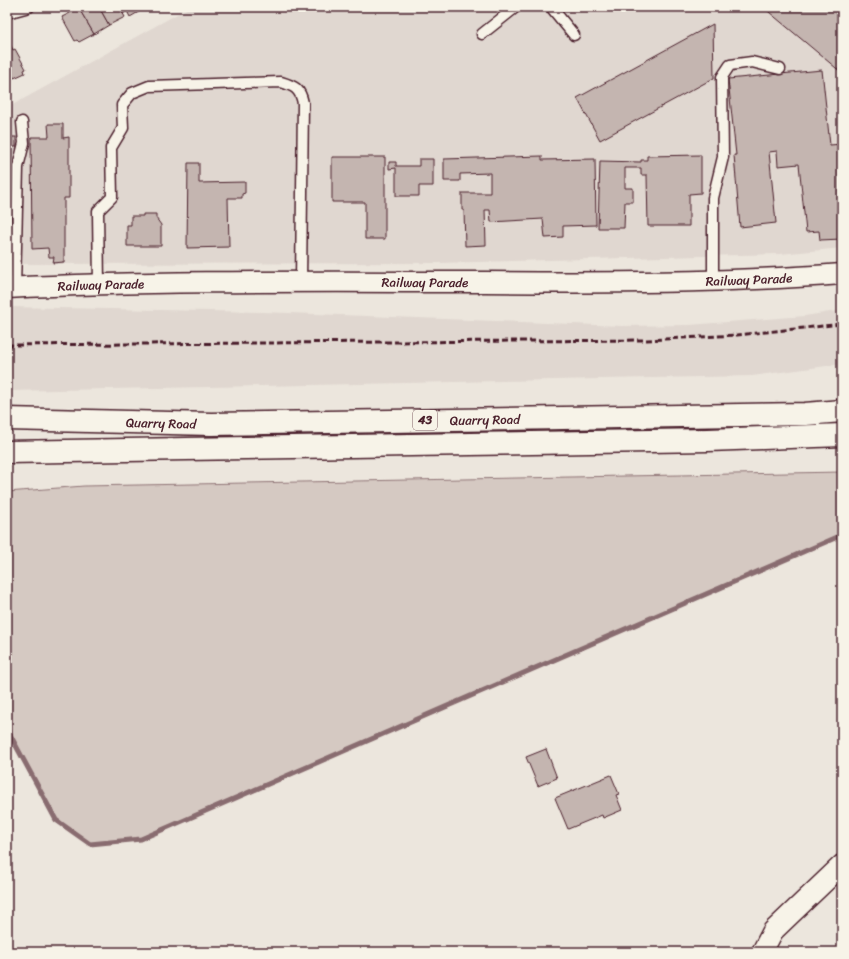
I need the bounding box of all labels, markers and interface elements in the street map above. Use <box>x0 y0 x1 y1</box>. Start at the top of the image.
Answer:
street label: Railway Parade <box>705 266 793 292</box>
street label: Railway Parade <box>382 270 468 293</box>
street label: Railway Parade <box>57 272 145 297</box>
street label: Quarry Road <box>450 407 521 431</box>
street label: Quarry Road <box>125 410 198 435</box>
road number: 43 <box>413 410 437 430</box>

